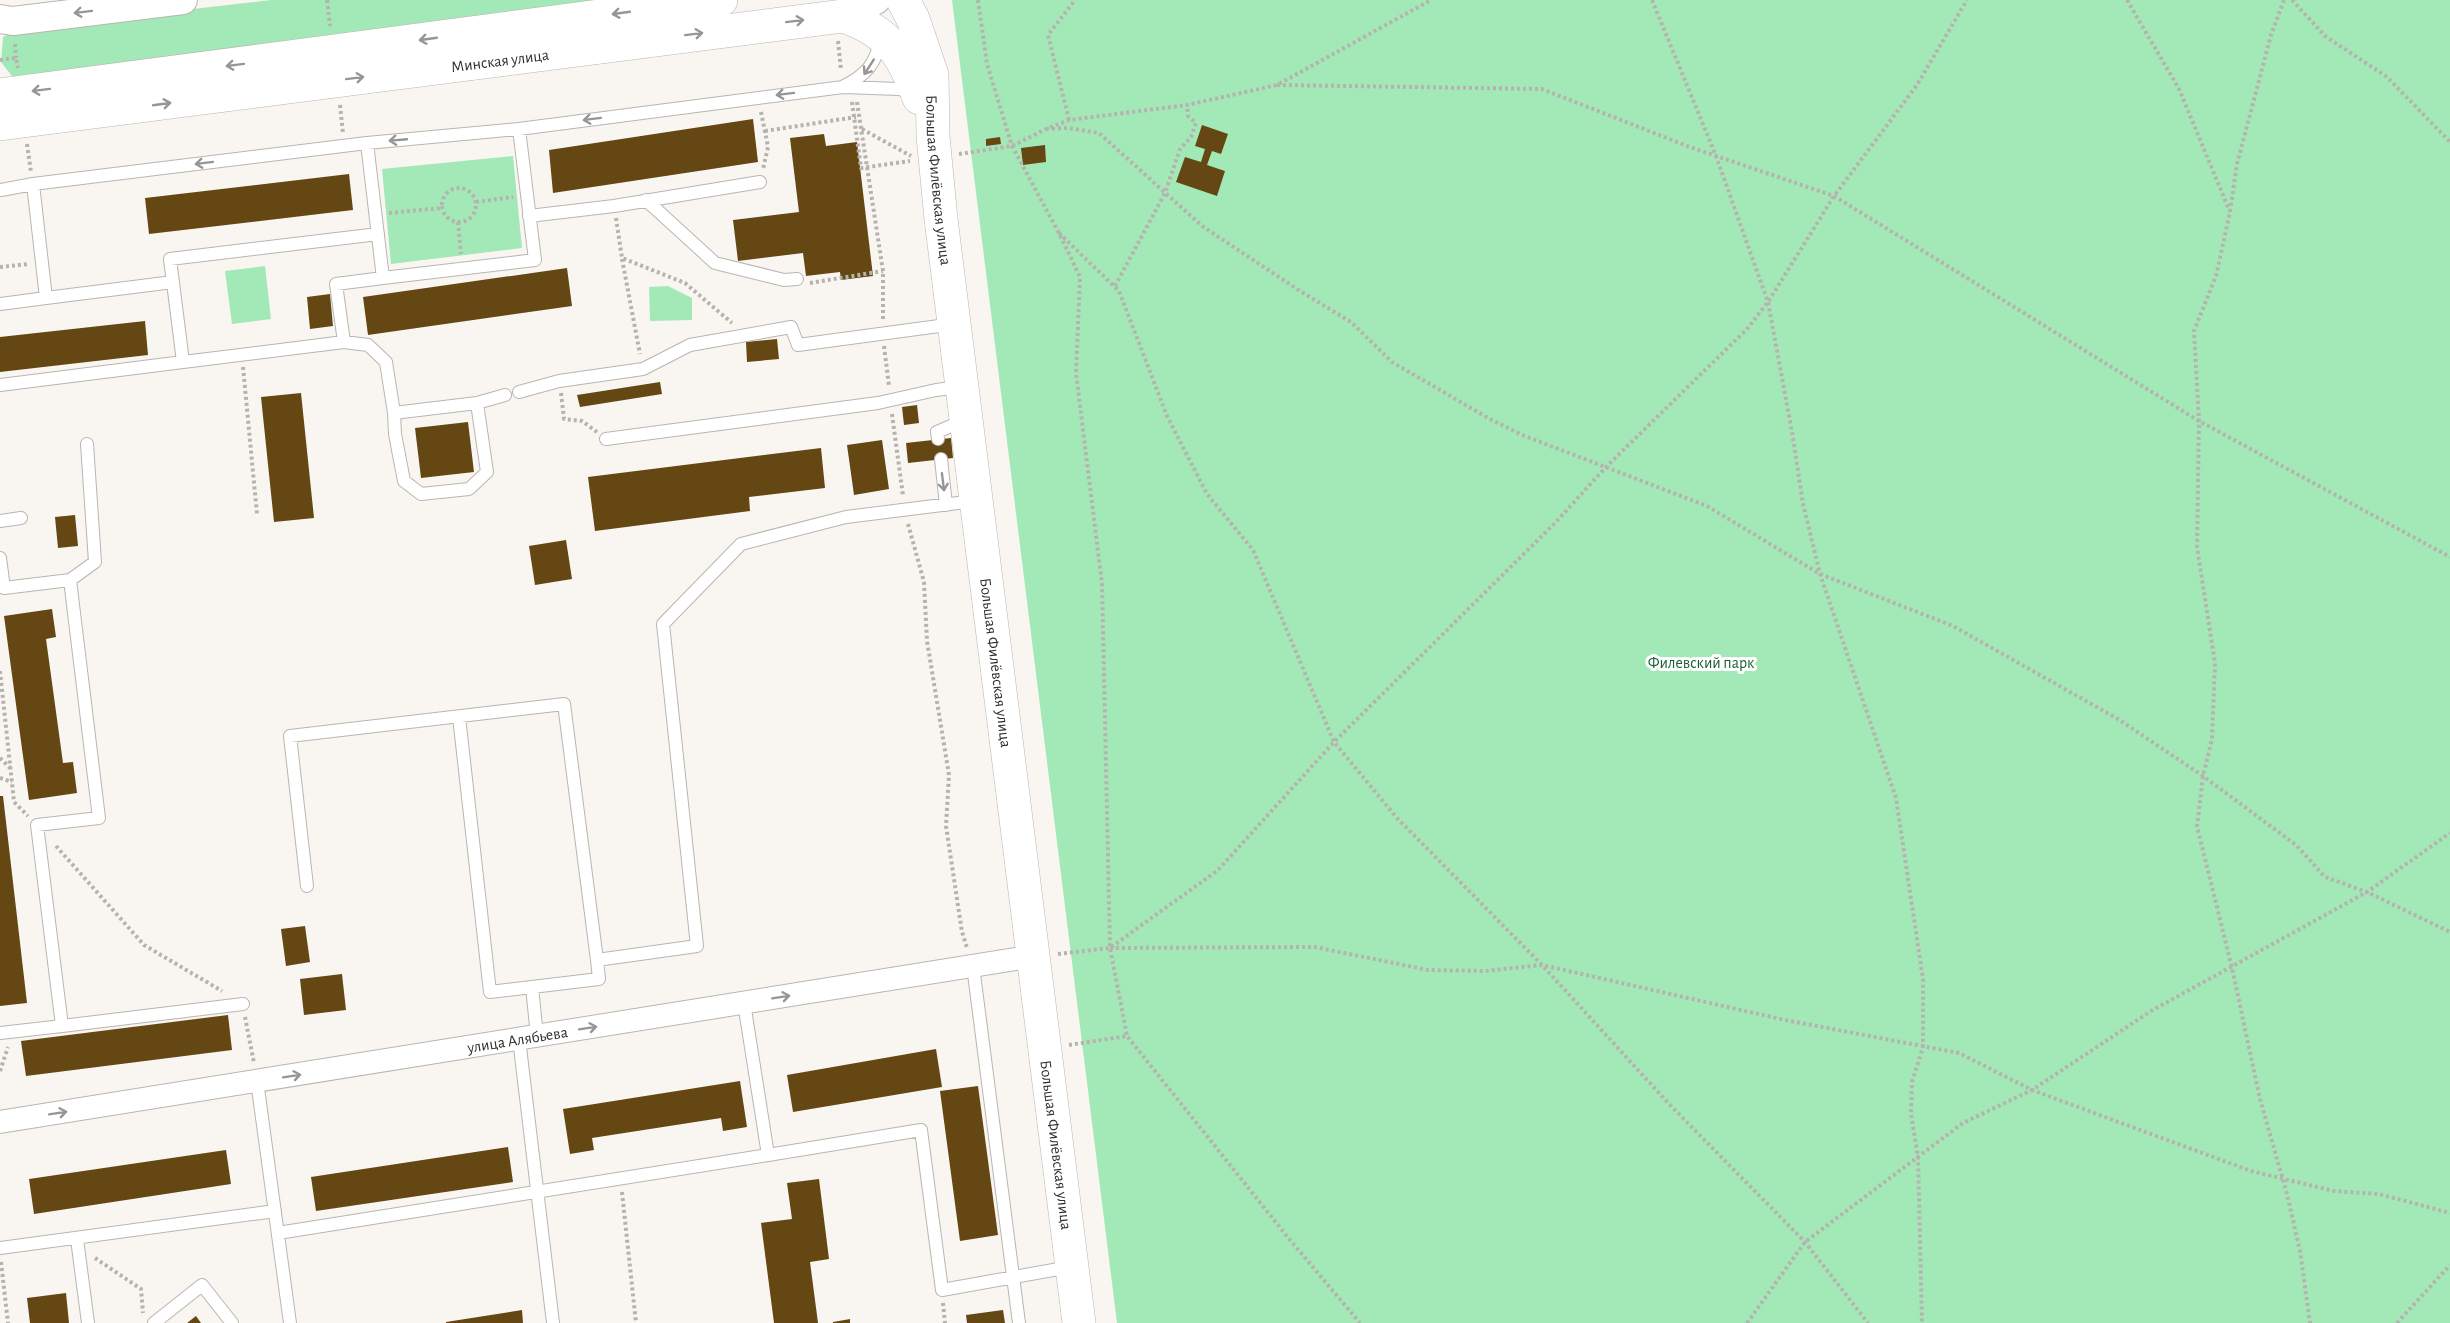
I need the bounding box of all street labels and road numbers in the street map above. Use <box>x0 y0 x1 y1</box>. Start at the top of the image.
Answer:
street label: Минская улица <box>450 47 550 75</box>
street label: Большая Филёвская улица <box>923 95 954 266</box>
street label: Большая Филёвская улица <box>977 577 1014 748</box>
street label: улица Алябьева <box>465 1024 569 1057</box>
street label: Большая Филёвская улица <box>1037 1059 1074 1231</box>

